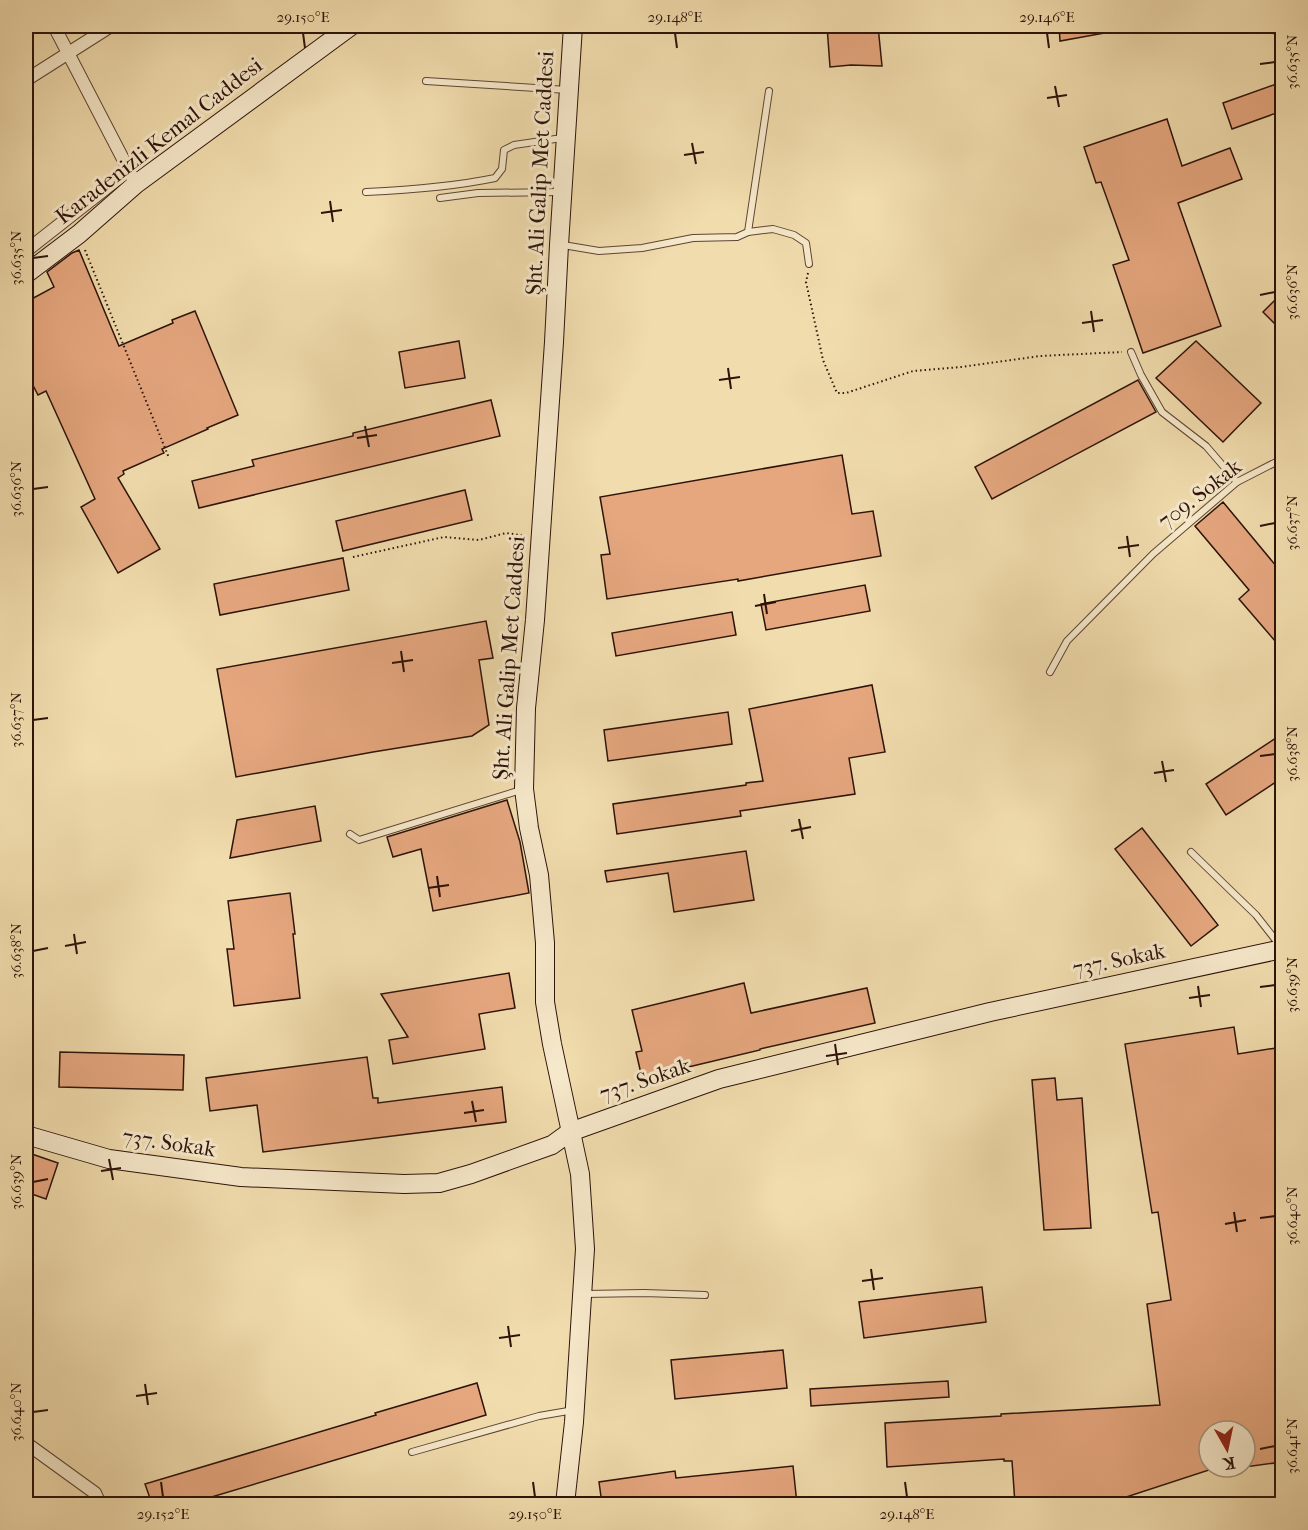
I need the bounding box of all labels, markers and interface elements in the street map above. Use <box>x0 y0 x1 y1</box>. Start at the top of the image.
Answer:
text: 29.150°E <box>276 8 330 26</box>
text: 29.148°E <box>648 8 702 26</box>
text: 29.146°E <box>1019 8 1075 26</box>
text: 36.635°N <box>1283 34 1301 89</box>
street label: Şht. Ali Galip Met Caddesi <box>521 50 559 296</box>
street label: Karadenizli Kemal Caddesi <box>50 52 268 230</box>
text: 36.635°N <box>7 230 25 285</box>
text: 36.636°N <box>1283 263 1301 320</box>
street label: 709. Sokak <box>1153 453 1247 535</box>
text: 36.636°N <box>7 460 25 517</box>
text: 36.637°N <box>1283 495 1301 551</box>
street label: Şht. Ali Galip Met Caddesi <box>487 535 531 781</box>
text: 36.637°N <box>7 692 25 748</box>
text: 36.638°N <box>1283 725 1301 782</box>
text: 36.638°N <box>7 922 25 979</box>
street label: 737. Sokak <box>1070 937 1168 982</box>
text: 36.639°N <box>1283 956 1301 1013</box>
street label: 737. Sokak <box>596 1052 694 1108</box>
street label: 737. Sokak <box>121 1124 218 1163</box>
text: 36.639°N <box>7 1153 25 1210</box>
text: 36.640°N <box>1283 1186 1301 1246</box>
text: 36.640°N <box>7 1382 25 1442</box>
text: 36.641°N <box>1283 1417 1301 1474</box>
north arrow <box>1197 1419 1257 1479</box>
text: K <box>1221 1453 1237 1474</box>
text: 29.152°E <box>137 1505 189 1523</box>
text: 29.150°E <box>508 1505 562 1523</box>
text: 29.148°E <box>880 1505 934 1523</box>

